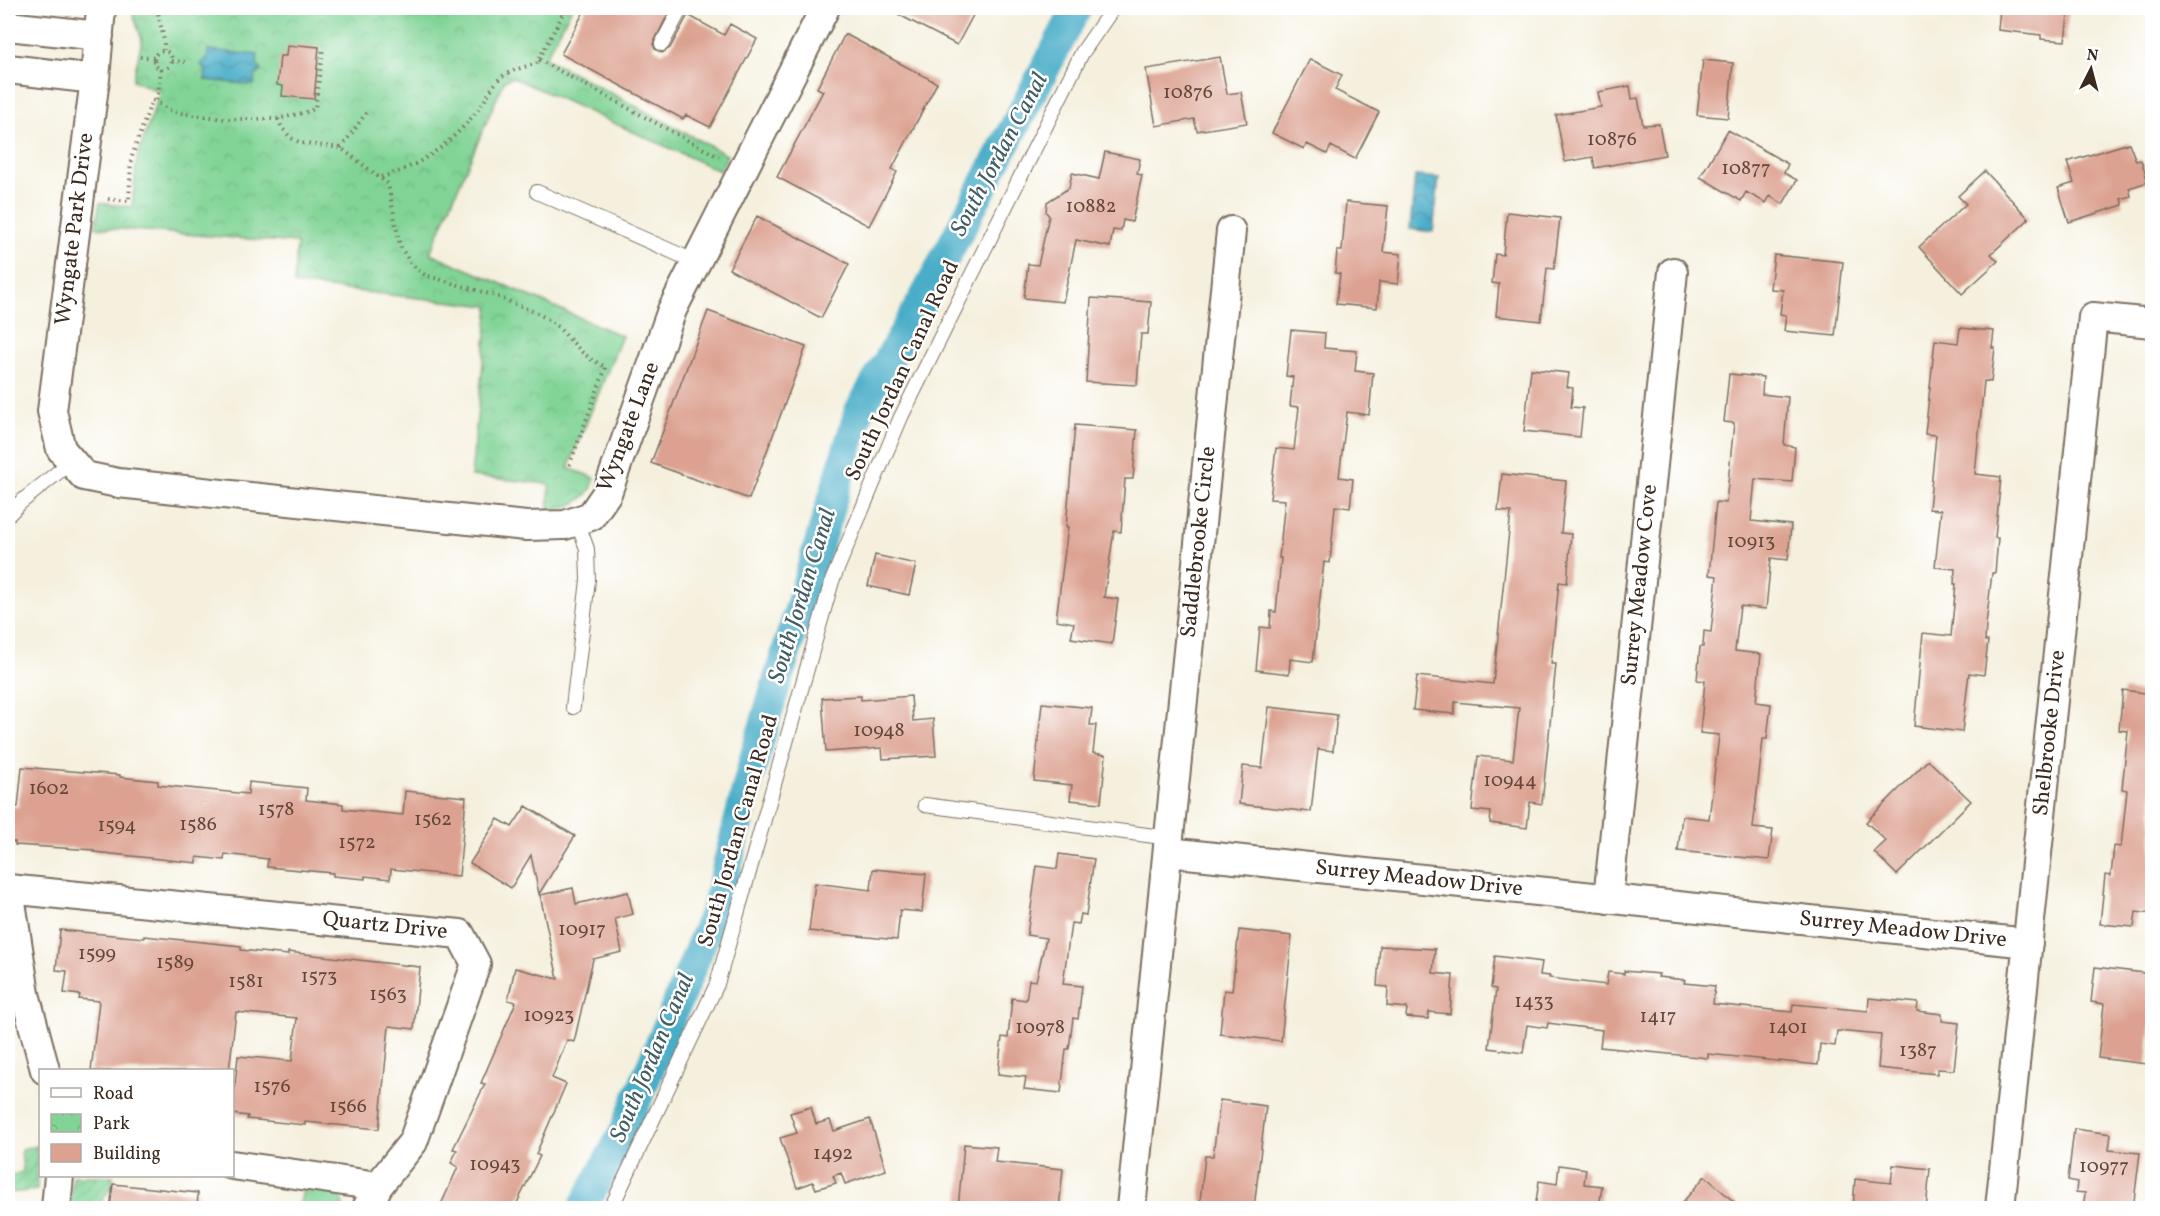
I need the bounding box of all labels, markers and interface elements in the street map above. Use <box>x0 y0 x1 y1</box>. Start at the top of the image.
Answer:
north arrow <box>2061 39 2121 99</box>
text: N <box>2085 45 2100 68</box>
water label: South Jordan Canal <box>943 67 1057 243</box>
house number: 10876 <box>1163 79 1213 107</box>
house number: 10876 <box>1587 126 1637 154</box>
street label: Wyngate Park Drive <box>48 131 102 327</box>
house number: 10877 <box>1721 155 1771 183</box>
house number: 10882 <box>1066 193 1116 221</box>
street label: South Jordan Canal Road <box>838 255 968 487</box>
street label: Wyngate Lane <box>590 357 668 497</box>
street label: Saddlebrooke Circle <box>1174 445 1224 639</box>
street label: Surrey Meadow Cove <box>1614 483 1666 687</box>
water label: South Jordan Canal <box>760 505 846 687</box>
house number: 10913 <box>1727 528 1775 556</box>
street label: Shelbrooke Drive <box>2026 648 2074 818</box>
street label: South Jordan Canal Road <box>691 711 787 951</box>
house number: 10948 <box>853 717 905 745</box>
house number: 10944 <box>1483 767 1537 795</box>
house number: 1602 <box>29 775 69 803</box>
house number: 1578 <box>258 796 294 824</box>
house number: 1562 <box>414 806 452 834</box>
house number: 1586 <box>179 811 217 839</box>
house number: 1594 <box>98 812 136 840</box>
house number: 1572 <box>338 829 376 857</box>
street label: Surrey Meadow Drive <box>1314 853 1524 905</box>
street label: Quartz Drive <box>321 904 449 948</box>
street label: Surrey Meadow Drive <box>1798 904 2008 956</box>
house number: 10917 <box>558 916 606 944</box>
house number: 1599 <box>78 940 116 968</box>
house number: 1589 <box>156 949 194 977</box>
house number: 1573 <box>301 963 337 991</box>
house number: 1581 <box>228 968 264 996</box>
water label: South Jordan Canal <box>602 968 704 1148</box>
house number: 1563 <box>369 981 407 1009</box>
house number: 1433 <box>1514 988 1554 1016</box>
house number: 10923 <box>524 1002 574 1030</box>
house number: 1417 <box>1639 1003 1677 1031</box>
house number: 10978 <box>1015 1014 1065 1042</box>
house number: 1401 <box>1768 1014 1808 1042</box>
house number: 1387 <box>1899 1037 1937 1065</box>
legend <box>39 1069 234 1177</box>
house number: 1576 <box>253 1073 291 1101</box>
text: Road <box>93 1082 134 1107</box>
house number: 1566 <box>329 1093 367 1121</box>
text: Park <box>93 1112 130 1137</box>
house number: 1492 <box>813 1140 853 1168</box>
text: Building <box>93 1142 161 1167</box>
house number: 10943 <box>469 1151 521 1179</box>
house number: 10977 <box>2079 1153 2129 1181</box>

